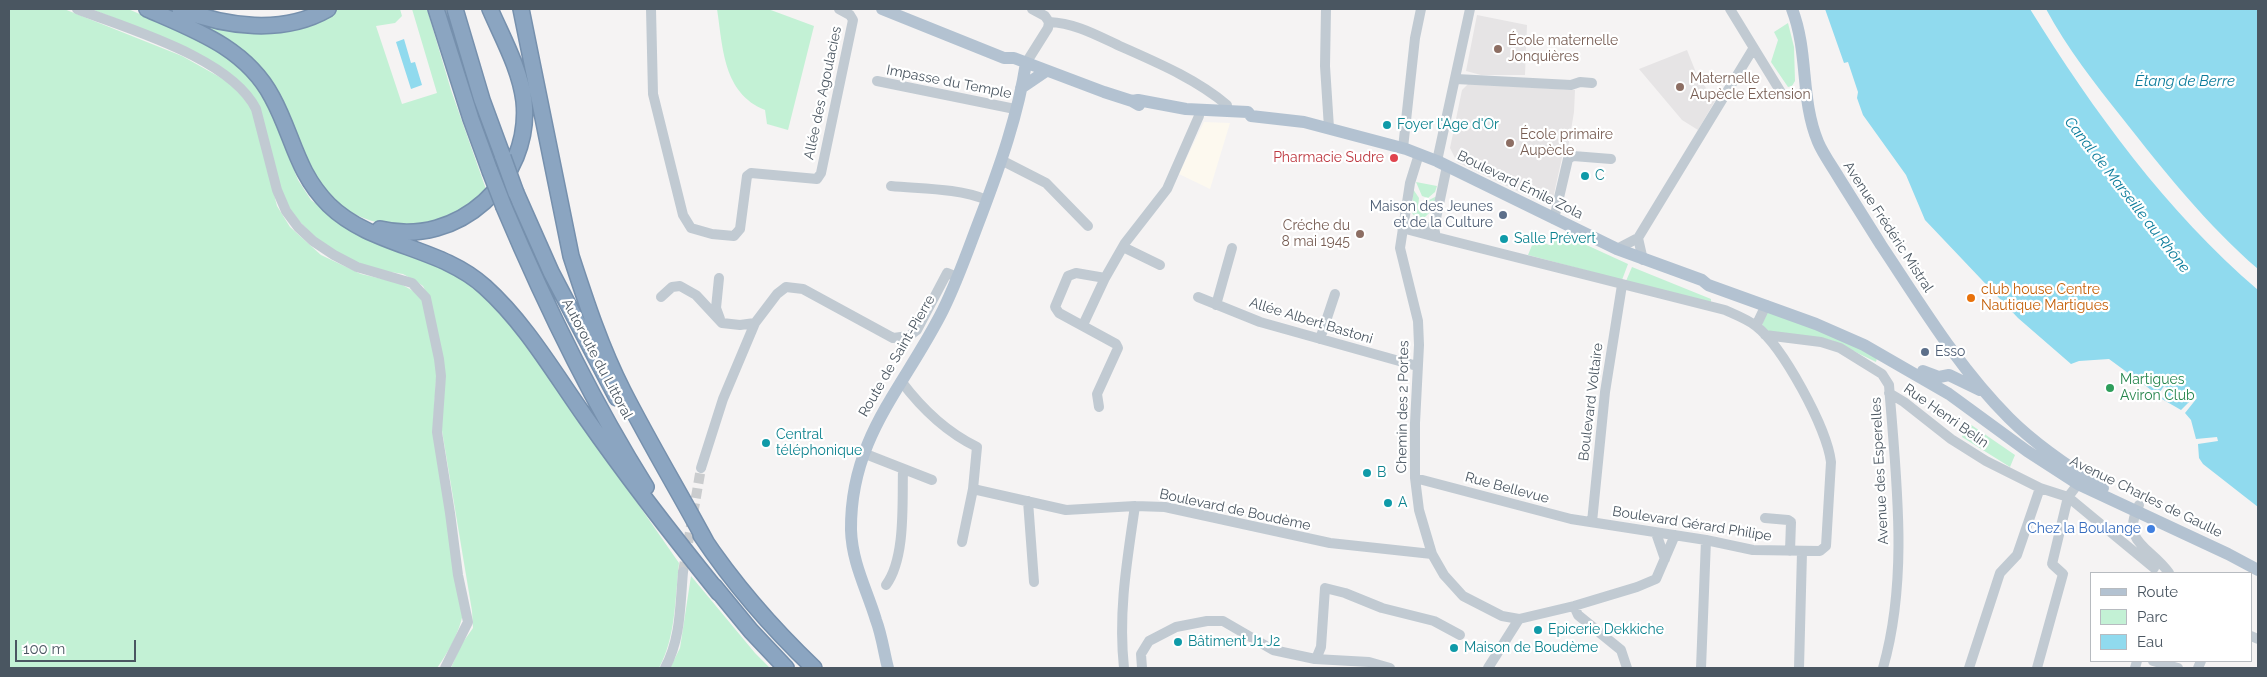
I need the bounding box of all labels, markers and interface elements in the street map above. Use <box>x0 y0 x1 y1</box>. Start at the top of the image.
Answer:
street label: Allée des Agoulacies <box>801 25 845 161</box>
place label: École maternelle Jonquières <box>1508 33 1618 65</box>
marker: École maternelle Jonquières <box>1492 43 1504 55</box>
street label: Impasse du Temple <box>885 62 1013 102</box>
place label: Maternelle Aupècle Extension <box>1690 71 1811 104</box>
water label: Étang de Berre <box>2135 72 2235 90</box>
marker: Maternelle Aupècle Extension <box>1674 81 1686 93</box>
water label: Canal de Marseille au Rhône <box>2060 113 2194 277</box>
place label: Foyer l'Age d'Or <box>1397 117 1499 133</box>
marker: Foyer l'Age d'Or <box>1381 119 1393 131</box>
place label: École primaire Aupècle <box>1520 127 1613 160</box>
marker: École primaire Aupècle <box>1504 137 1516 149</box>
street label: Boulevard Émile Zola <box>1454 147 1586 223</box>
place label: Pharmacie Sudre <box>1273 150 1384 166</box>
marker: Pharmacie Sudre <box>1388 152 1400 164</box>
street label: Avenue Frédéric Mistral <box>1839 158 1937 296</box>
place label: C <box>1595 168 1605 184</box>
marker: C <box>1579 170 1591 182</box>
place label: Maison des Jeunes et de la Culture <box>1370 199 1493 232</box>
marker: Maison des Jeunes et de la Culture <box>1497 209 1509 221</box>
place label: Créche du 8 mai 1945 <box>1282 218 1350 250</box>
marker: Créche du 8 mai 1945 <box>1354 228 1366 240</box>
place label: Salle Prévert <box>1514 231 1596 247</box>
marker: Salle Prévert <box>1498 233 1510 245</box>
place label: club house Centre Nautique Martigues <box>1981 282 2109 314</box>
street label: Route de Saint-Pierre <box>855 292 939 420</box>
marker: club house Centre Nautique Martigues <box>1965 292 1977 304</box>
street label: Allée Albert Bastoni <box>1247 294 1375 348</box>
street label: Autoroute du Littoral <box>558 296 636 422</box>
street label: Chemin des 2 Portes <box>1393 340 1413 474</box>
street label: Boulevard Voltaire <box>1575 342 1607 462</box>
place label: Esso <box>1935 344 1965 360</box>
marker: Esso <box>1919 346 1931 358</box>
place label: Martigues Aviron Club <box>2120 372 2195 404</box>
street label: Rue Henri Belin <box>1900 380 1992 452</box>
marker: Martigues Aviron Club <box>2104 382 2116 394</box>
street label: Avenue des Esperelles <box>1868 397 1892 545</box>
place label: Central téléphonique <box>776 427 862 460</box>
marker: Central téléphonique <box>760 437 772 449</box>
street label: Avenue Charles de Gaulle <box>2067 453 2225 541</box>
place label: B <box>1377 465 1386 481</box>
marker: B <box>1361 467 1373 479</box>
street label: Rue Bellevue <box>1463 469 1551 507</box>
street label: Boulevard de Boudème <box>1158 486 1312 534</box>
place label: A <box>1398 495 1407 511</box>
marker: A <box>1382 497 1394 509</box>
street label: Boulevard Gérard Philipe <box>1611 503 1773 545</box>
place label: Chez la Boulange <box>2027 521 2141 537</box>
marker: Chez la Boulange <box>2145 523 2157 535</box>
legend <box>2090 572 2252 662</box>
text: Route <box>2137 583 2178 601</box>
text: Parc <box>2137 608 2168 626</box>
place label: Epicerie Dekkiche <box>1548 622 1664 638</box>
marker: Epicerie Dekkiche <box>1532 624 1544 636</box>
scale bar <box>18 630 139 662</box>
text: Eau <box>2137 633 2163 651</box>
place label: Bâtiment J1 J2 <box>1188 634 1280 650</box>
marker: Bâtiment J1 J2 <box>1172 636 1184 648</box>
text: 100 m <box>23 640 65 658</box>
place label: Maison de Boudème <box>1464 640 1598 656</box>
marker: Maison de Boudème <box>1448 642 1460 654</box>

